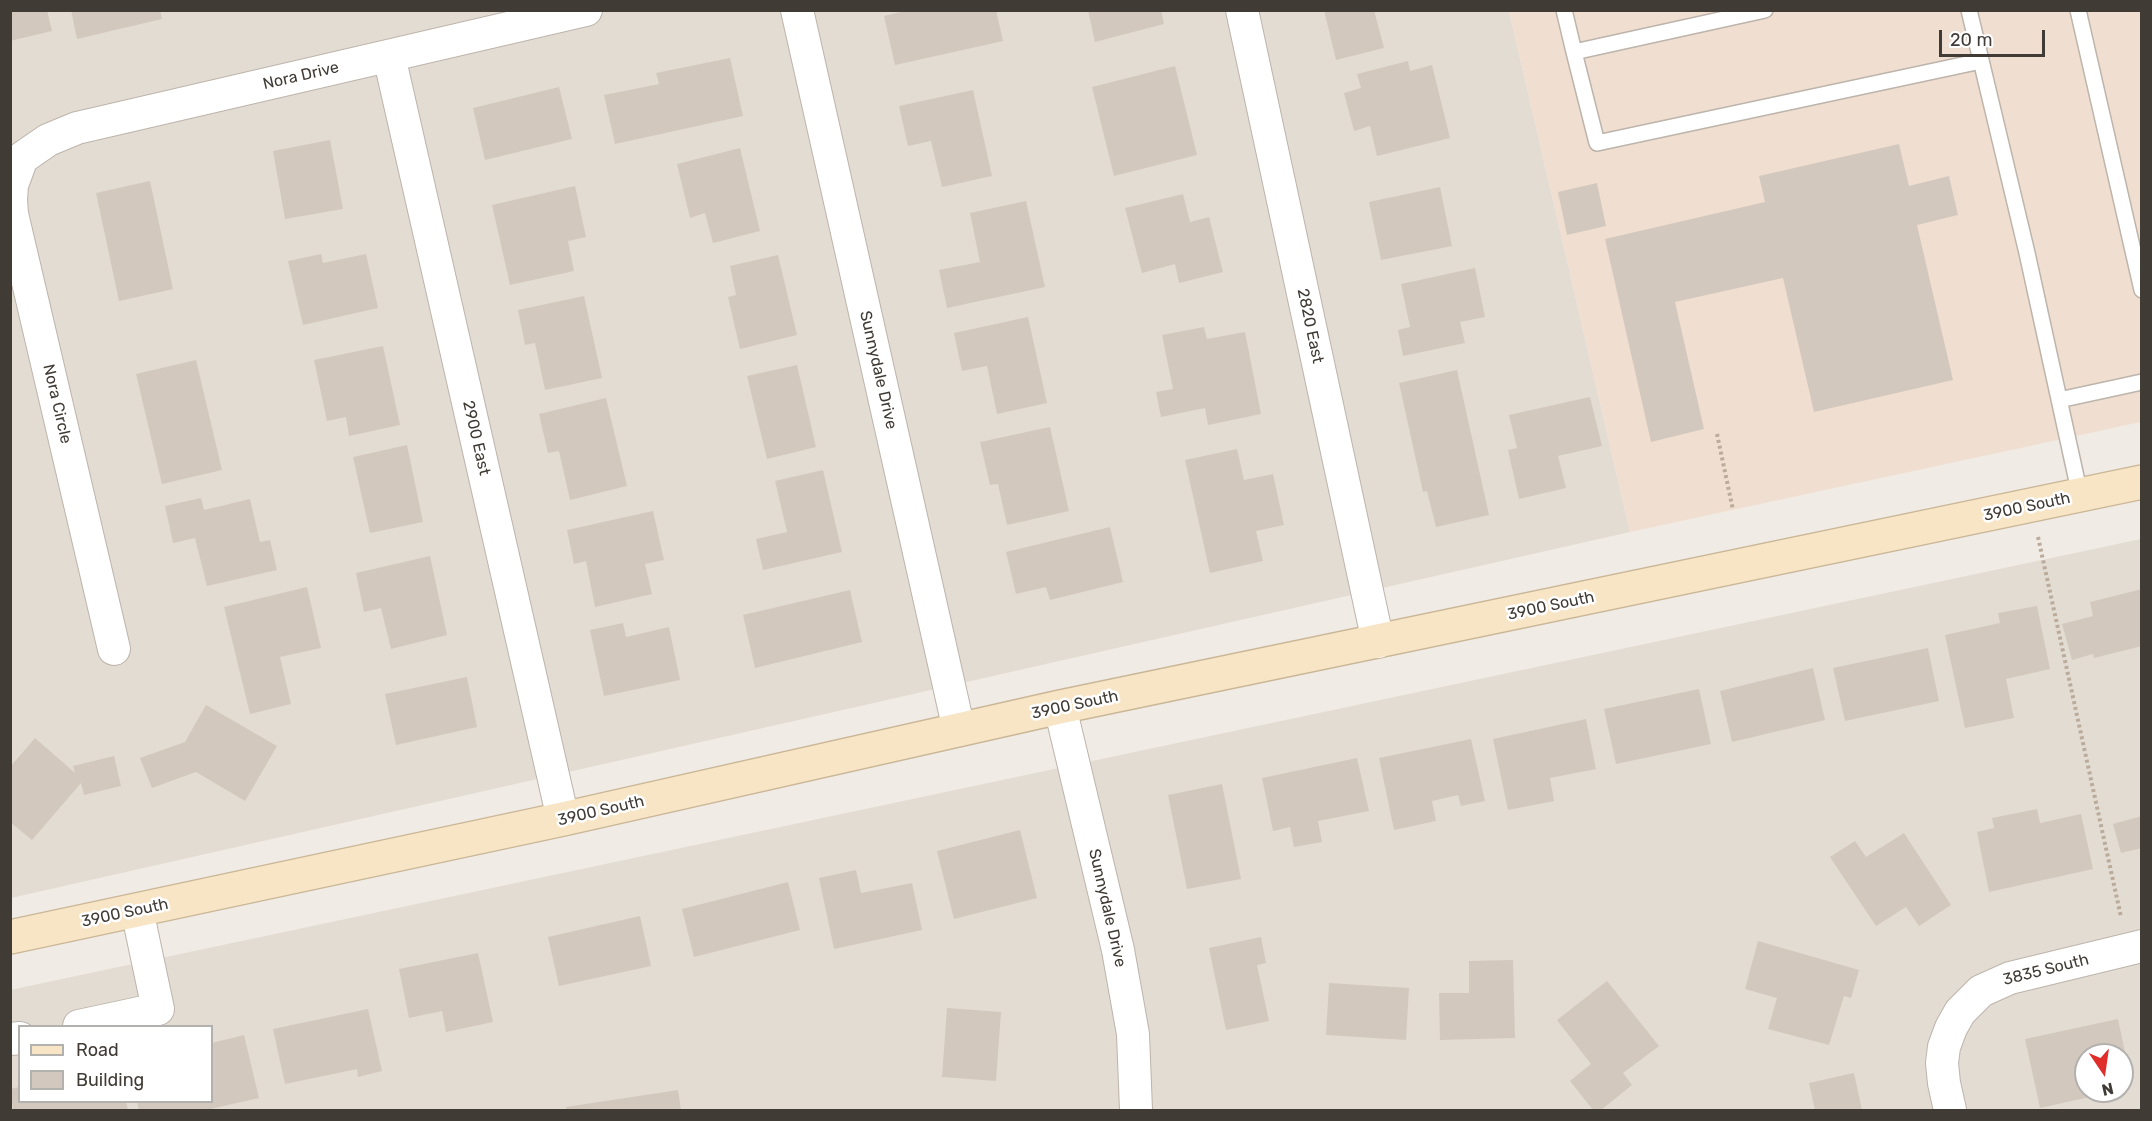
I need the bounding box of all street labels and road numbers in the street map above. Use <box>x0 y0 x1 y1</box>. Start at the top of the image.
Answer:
street label: Nora Drive <box>261 58 341 94</box>
street label: 2820 East <box>1293 287 1327 365</box>
street label: Sunnydale Drive <box>855 309 901 431</box>
street label: Nora Circle <box>39 362 75 446</box>
street label: 2900 East <box>458 399 494 477</box>
street label: 3900 South <box>1982 488 2072 526</box>
street label: 3900 South <box>1506 587 1596 625</box>
street label: 3900 South <box>1030 686 1120 724</box>
street label: 3900 South <box>556 792 646 830</box>
street label: Sunnydale Drive <box>1084 847 1130 969</box>
street label: 3900 South <box>80 894 170 932</box>
street label: 3835 South <box>2001 950 2091 990</box>

